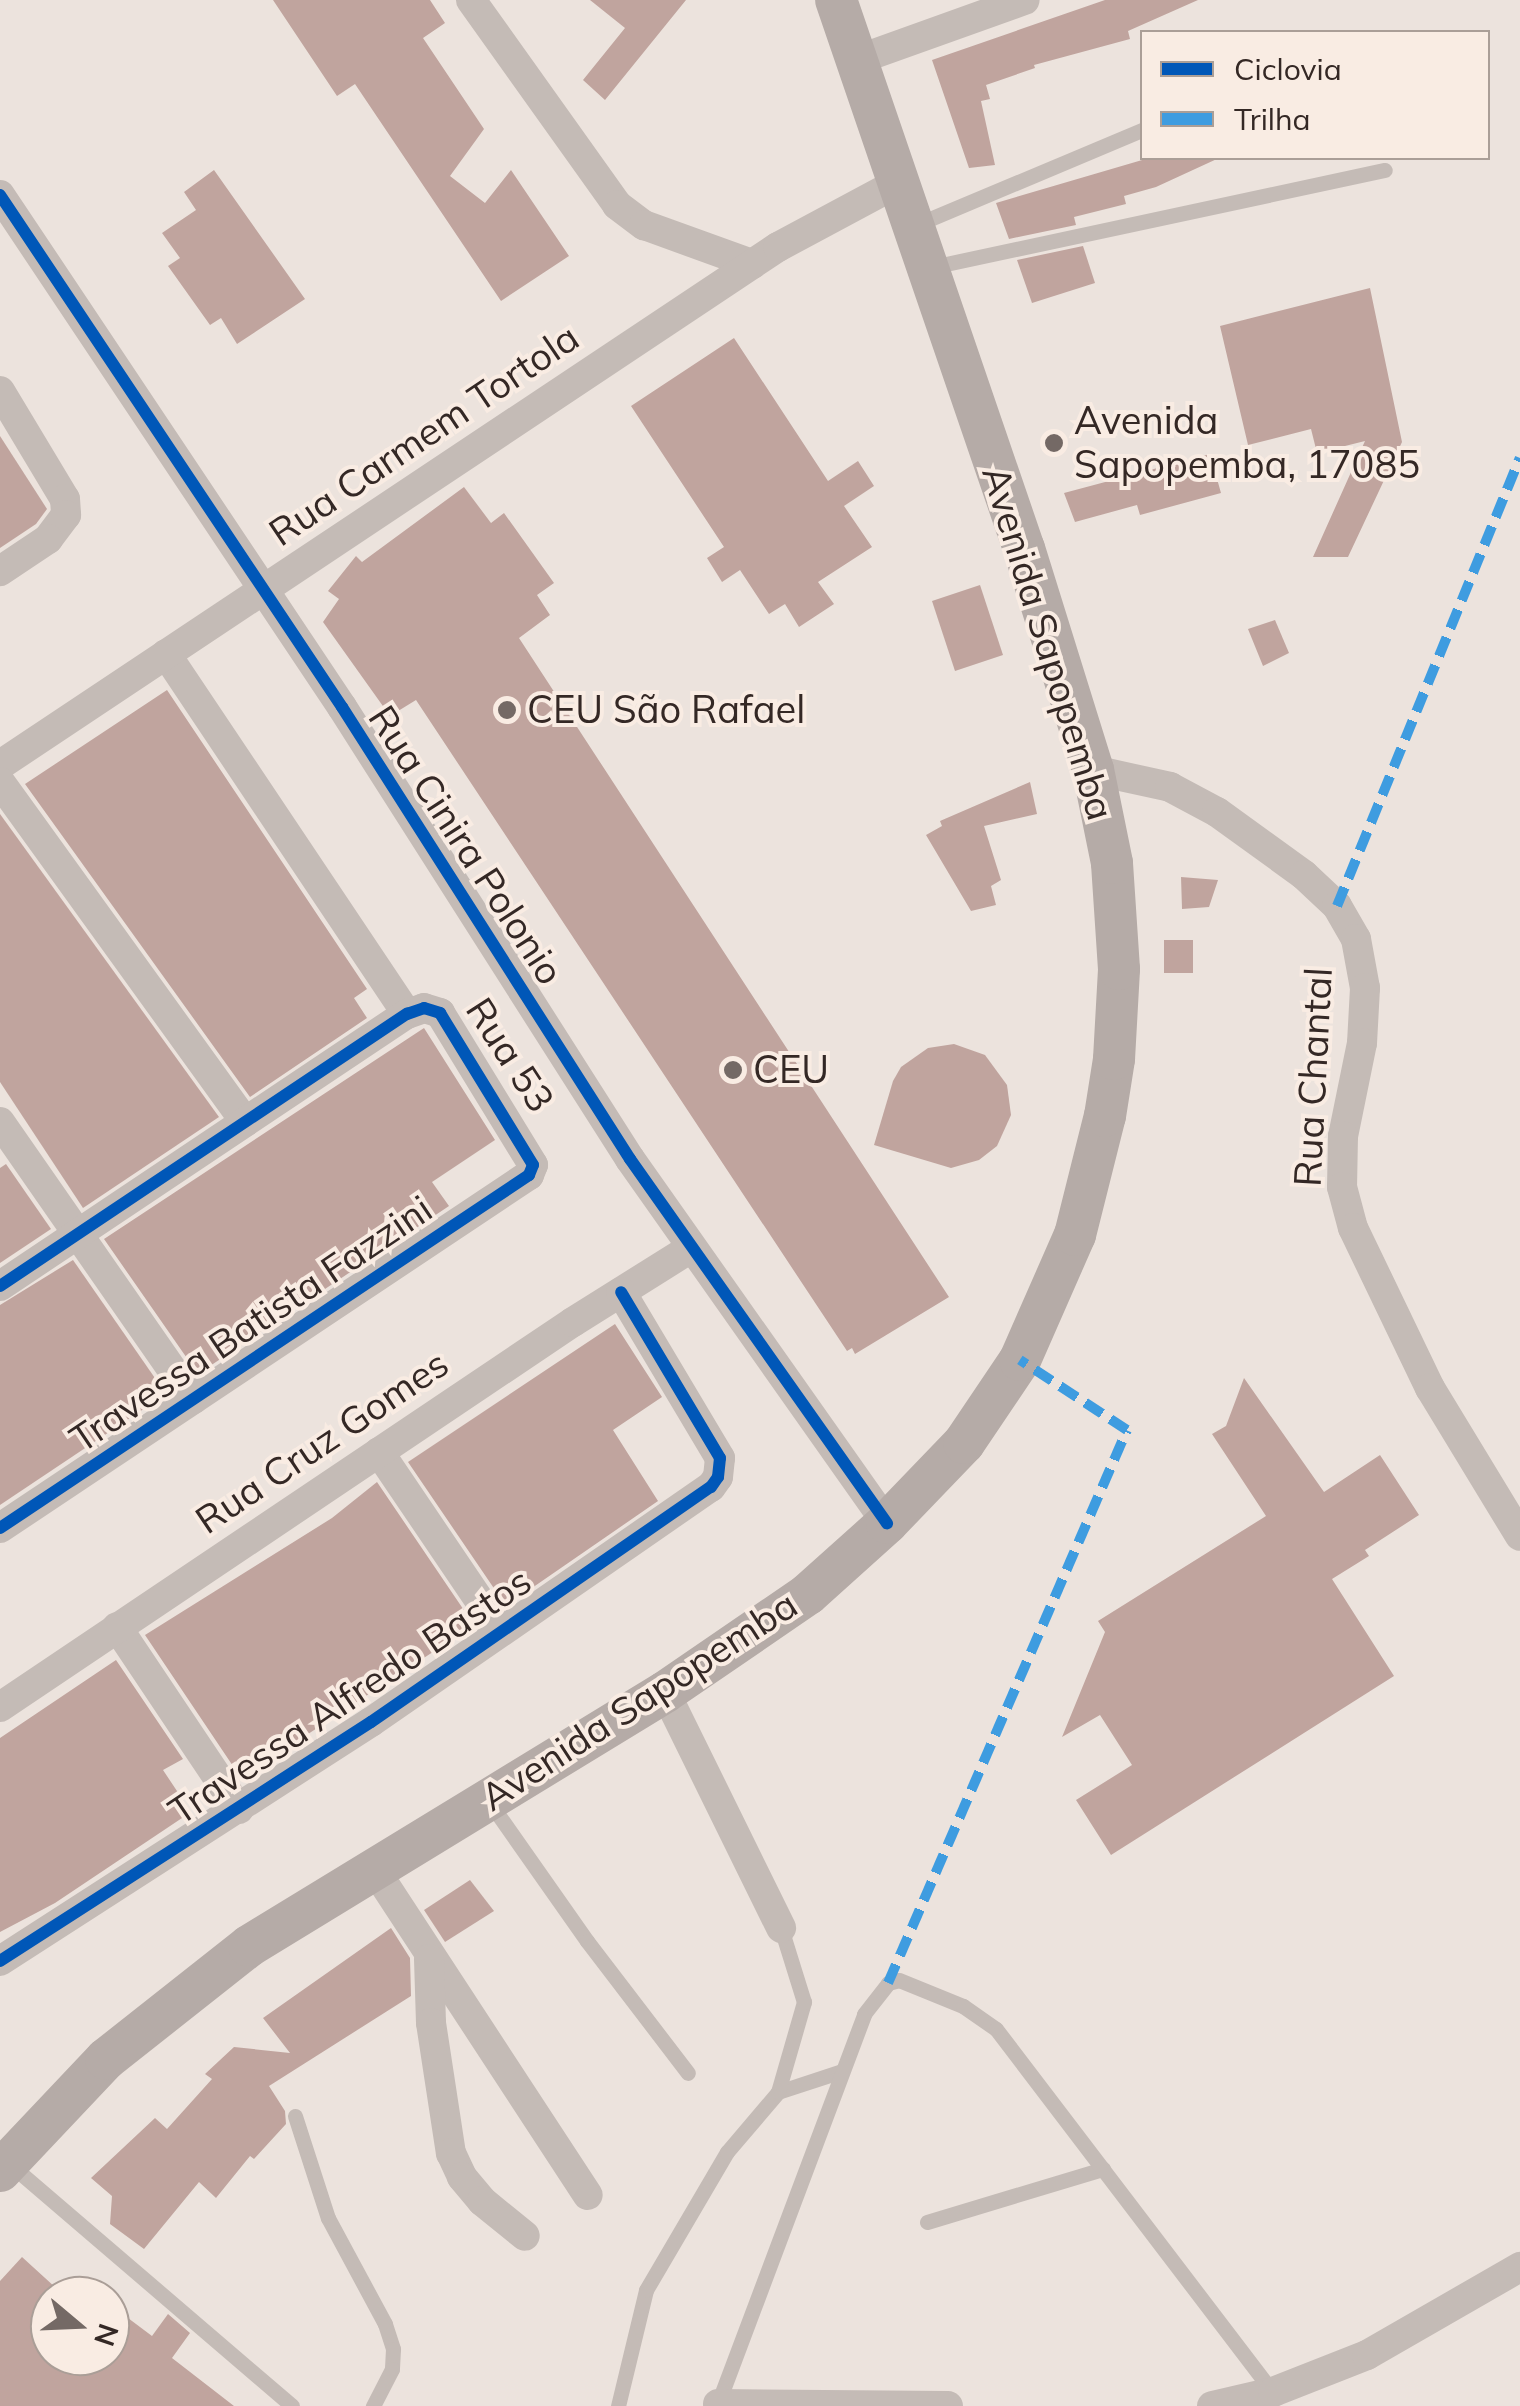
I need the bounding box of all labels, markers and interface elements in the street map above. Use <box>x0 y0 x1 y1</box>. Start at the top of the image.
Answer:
legend <box>1140 30 1490 160</box>
text: Ciclovia <box>1234 50 1342 88</box>
text: Trilha <box>1234 100 1311 138</box>
street label: Rua Carmem Tortola <box>261 314 587 556</box>
place label: Avenida Sapopemba, 17085 <box>1074 398 1420 488</box>
marker: Avenida Sapopemba, 17085 <box>1043 432 1065 454</box>
street label: Avenida Sapopemba <box>972 461 1124 825</box>
place label: CEU São Rafael <box>527 687 805 733</box>
street label: Rua Cinira Polonio <box>359 697 573 993</box>
marker: CEU São Rafael <box>496 699 518 721</box>
street label: Rua Chantal <box>1284 966 1342 1188</box>
street label: Rua 53 <box>456 990 564 1120</box>
place label: CEU <box>753 1047 829 1093</box>
marker: CEU <box>722 1059 744 1081</box>
street label: Travessa Batista Fazzini <box>62 1186 440 1462</box>
street label: Rua Cruz Gomes <box>187 1341 457 1543</box>
street label: Travessa Alfredo Bastos <box>160 1558 540 1834</box>
street label: Avenida Sapopemba <box>472 1582 806 1820</box>
north arrow <box>30 2276 130 2376</box>
text: N <box>87 2320 127 2351</box>

